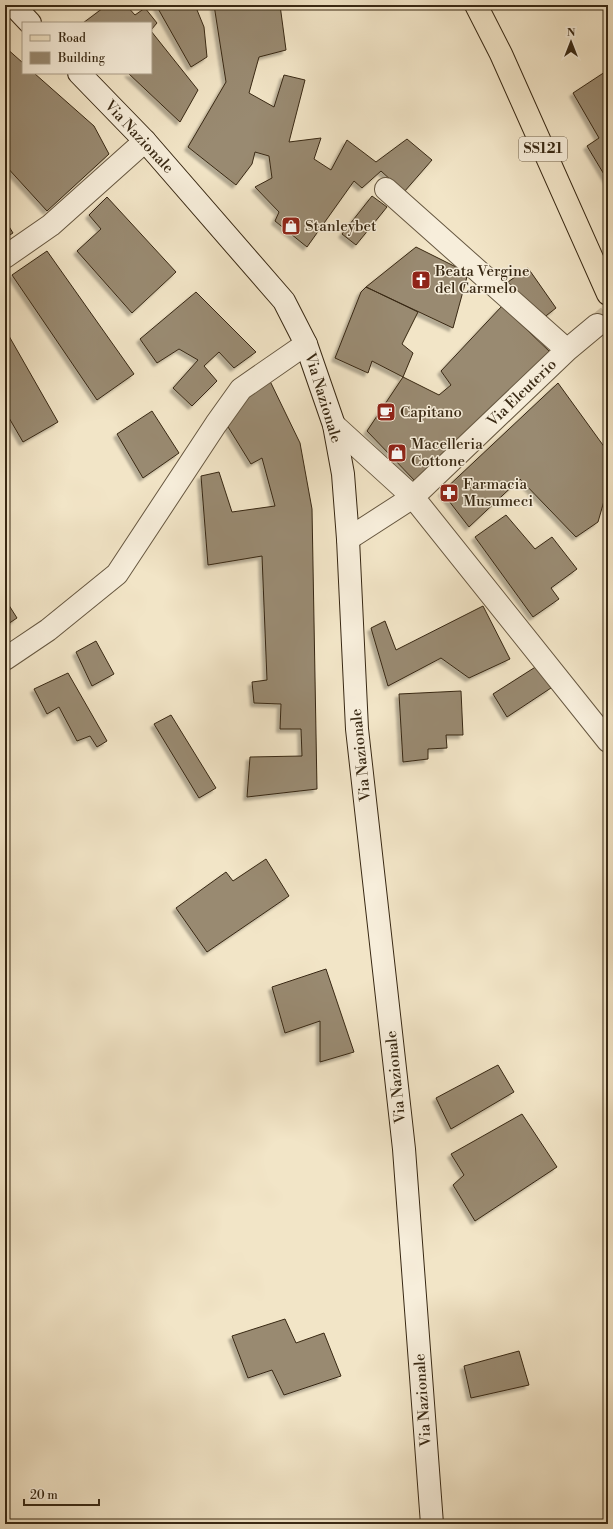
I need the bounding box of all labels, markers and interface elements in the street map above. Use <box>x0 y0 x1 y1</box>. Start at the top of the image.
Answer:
legend <box>22 22 152 74</box>
north arrow <box>551 22 591 62</box>
text: N <box>567 26 576 40</box>
text: Road <box>58 31 86 46</box>
text: Building <box>57 51 106 66</box>
street label: Via Nazionale <box>100 96 178 178</box>
road number: SS121 <box>519 137 567 161</box>
shop icon: Stanleybet <box>280 215 302 237</box>
place label: Stanleybet <box>305 217 377 236</box>
place label: Beata Vergine del Carmelo <box>434 262 530 298</box>
church icon: Beata Vergine del Carmelo <box>410 269 432 291</box>
street label: Via Nazionale <box>300 350 346 445</box>
street label: Via Eleuterio <box>483 355 561 432</box>
cafe icon: Capitano <box>375 401 397 423</box>
place label: Capitano <box>400 403 462 422</box>
place label: Macelleria Cottone <box>411 435 483 471</box>
shop icon: Macelleria Cottone <box>386 442 408 464</box>
place label: Farmacia Musumeci <box>463 475 533 511</box>
pharmacy icon: Farmacia Musumeci <box>438 482 460 504</box>
street label: Via Nazionale <box>347 708 375 803</box>
street label: Via Nazionale <box>382 1030 410 1125</box>
street label: Via Nazionale <box>410 1353 436 1448</box>
scale bar <box>24 1481 99 1507</box>
text: 20 m <box>30 1488 58 1503</box>

